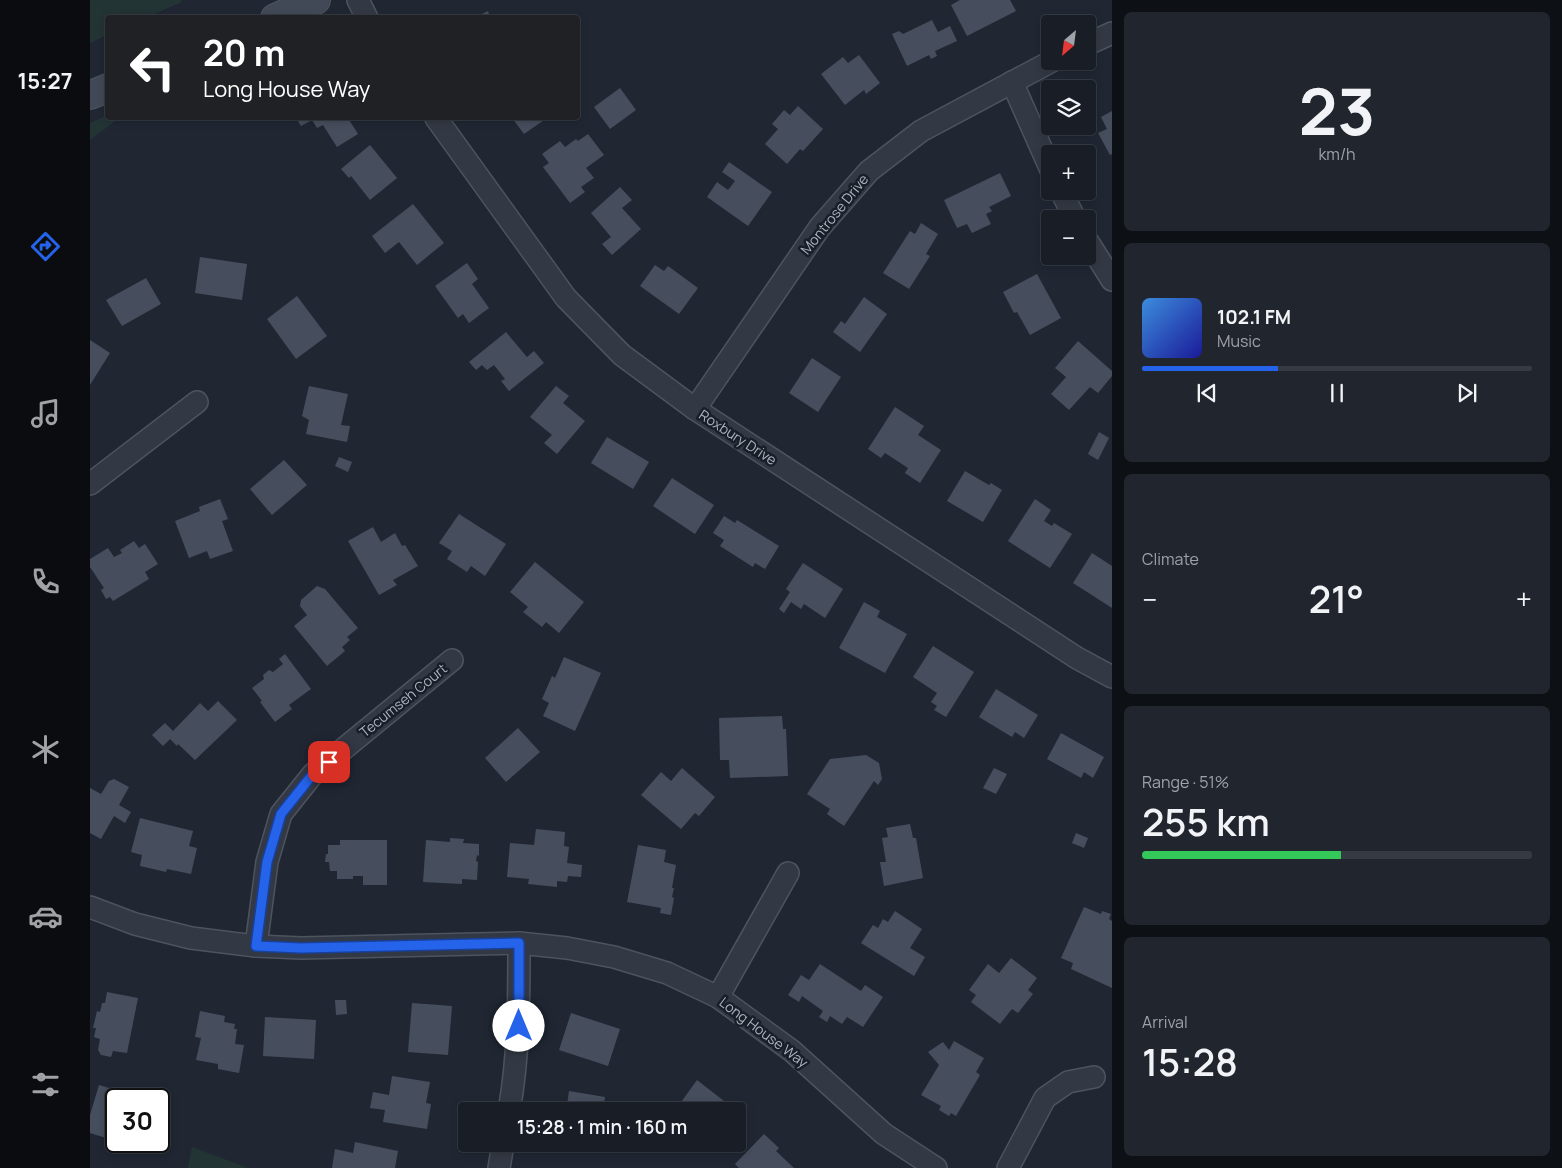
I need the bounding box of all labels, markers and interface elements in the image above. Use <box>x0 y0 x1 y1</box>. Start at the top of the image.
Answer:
north arrow <box>1041 15 1096 70</box>
map controls <box>1041 15 1096 265</box>
text: 20 m <box>203 29 285 77</box>
icon: left <box>120 35 185 100</box>
text: 15:27 <box>18 66 72 96</box>
text: 23 <box>1299 66 1375 155</box>
text: Long House Way <box>203 74 370 104</box>
button: layers <box>1041 80 1096 135</box>
text: km/h <box>1318 143 1356 165</box>
button: + <box>1041 145 1096 200</box>
street label: Montrose Drive <box>796 170 872 258</box>
button: − <box>1041 210 1096 265</box>
icon: directions <box>28 229 63 264</box>
text: 102.1 FM <box>1217 304 1291 330</box>
text: Music <box>1217 330 1261 352</box>
icon: previous <box>1193 379 1221 407</box>
icon: pause <box>1323 379 1351 407</box>
icon: next <box>1453 379 1481 407</box>
icon: music <box>28 396 63 431</box>
street label: Roxbury Drive <box>696 405 780 469</box>
text: Climate <box>1142 548 1199 570</box>
icon: phone <box>28 564 63 599</box>
text: 21° <box>1309 572 1364 624</box>
text: − <box>1142 580 1157 618</box>
text: + <box>1516 580 1532 618</box>
street label: Tecumseh Court <box>355 659 451 741</box>
icon: climate <box>28 732 63 767</box>
pin <box>308 741 350 783</box>
icon: arrive <box>315 748 343 776</box>
text: Range · 51% <box>1142 771 1229 793</box>
text: 255 km <box>1142 795 1270 847</box>
icon: car <box>28 899 63 934</box>
street label: Long House Way <box>716 992 813 1072</box>
position arrow <box>492 999 544 1051</box>
text: Arrival <box>1142 1011 1188 1033</box>
text: 15:28 <box>1142 1035 1238 1087</box>
icon: filters <box>28 1067 63 1102</box>
speed limit sign: 30 <box>105 1088 170 1153</box>
text: 15:28 · 1 min · 160 m <box>517 1114 687 1140</box>

